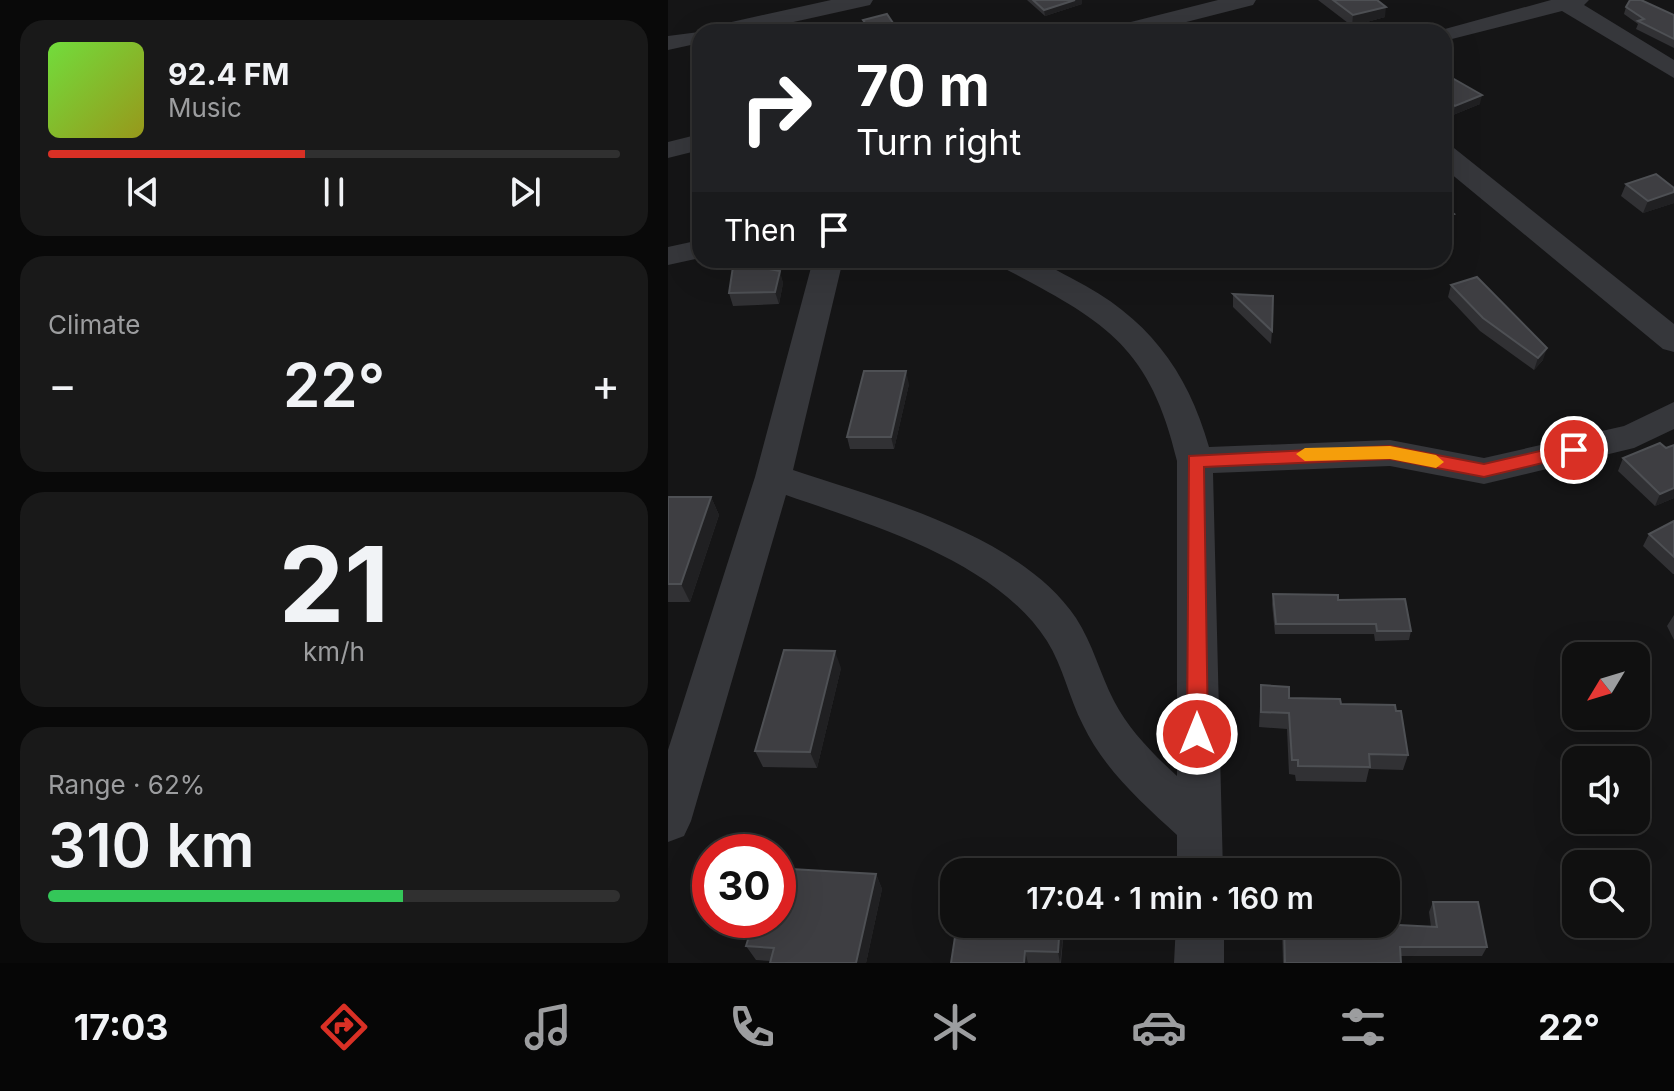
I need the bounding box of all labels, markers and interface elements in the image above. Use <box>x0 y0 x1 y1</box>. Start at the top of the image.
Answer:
text: 70 m <box>856 52 990 120</box>
text: 92.4 FM <box>168 56 289 92</box>
icon: right <box>724 56 828 160</box>
text: Music <box>168 92 242 123</box>
text: Turn right <box>856 120 1021 164</box>
icon: previous <box>121 170 165 214</box>
icon: pause <box>312 170 356 214</box>
icon: next <box>503 170 547 214</box>
icon: arrive <box>812 208 856 252</box>
text: Then <box>724 212 796 248</box>
text: Climate <box>48 309 140 340</box>
text: 22° <box>283 349 385 421</box>
text: − <box>48 358 77 412</box>
text: + <box>591 358 620 412</box>
pin <box>1540 416 1608 484</box>
icon: arrive <box>1552 428 1596 472</box>
text: 21 <box>279 521 389 647</box>
text: km/h <box>303 636 365 667</box>
north arrow <box>1562 642 1650 730</box>
map controls <box>1562 642 1650 938</box>
position arrow <box>1155 692 1239 776</box>
button: sound <box>1562 746 1650 834</box>
text: Range · 62% <box>48 769 205 800</box>
text: 310 km <box>48 809 254 881</box>
speed limit sign: 30 <box>692 834 796 938</box>
button: search <box>1562 850 1650 938</box>
text: 17:04 · 1 min · 160 m <box>1026 880 1314 916</box>
icon: directions <box>316 999 372 1055</box>
icon: music <box>520 999 576 1055</box>
icon: phone <box>724 999 780 1055</box>
icon: climate <box>927 999 983 1055</box>
icon: car <box>1131 999 1187 1055</box>
icon: filters <box>1335 999 1391 1055</box>
text: 17:03 <box>74 1005 169 1049</box>
text: 22° <box>1538 1005 1600 1049</box>

